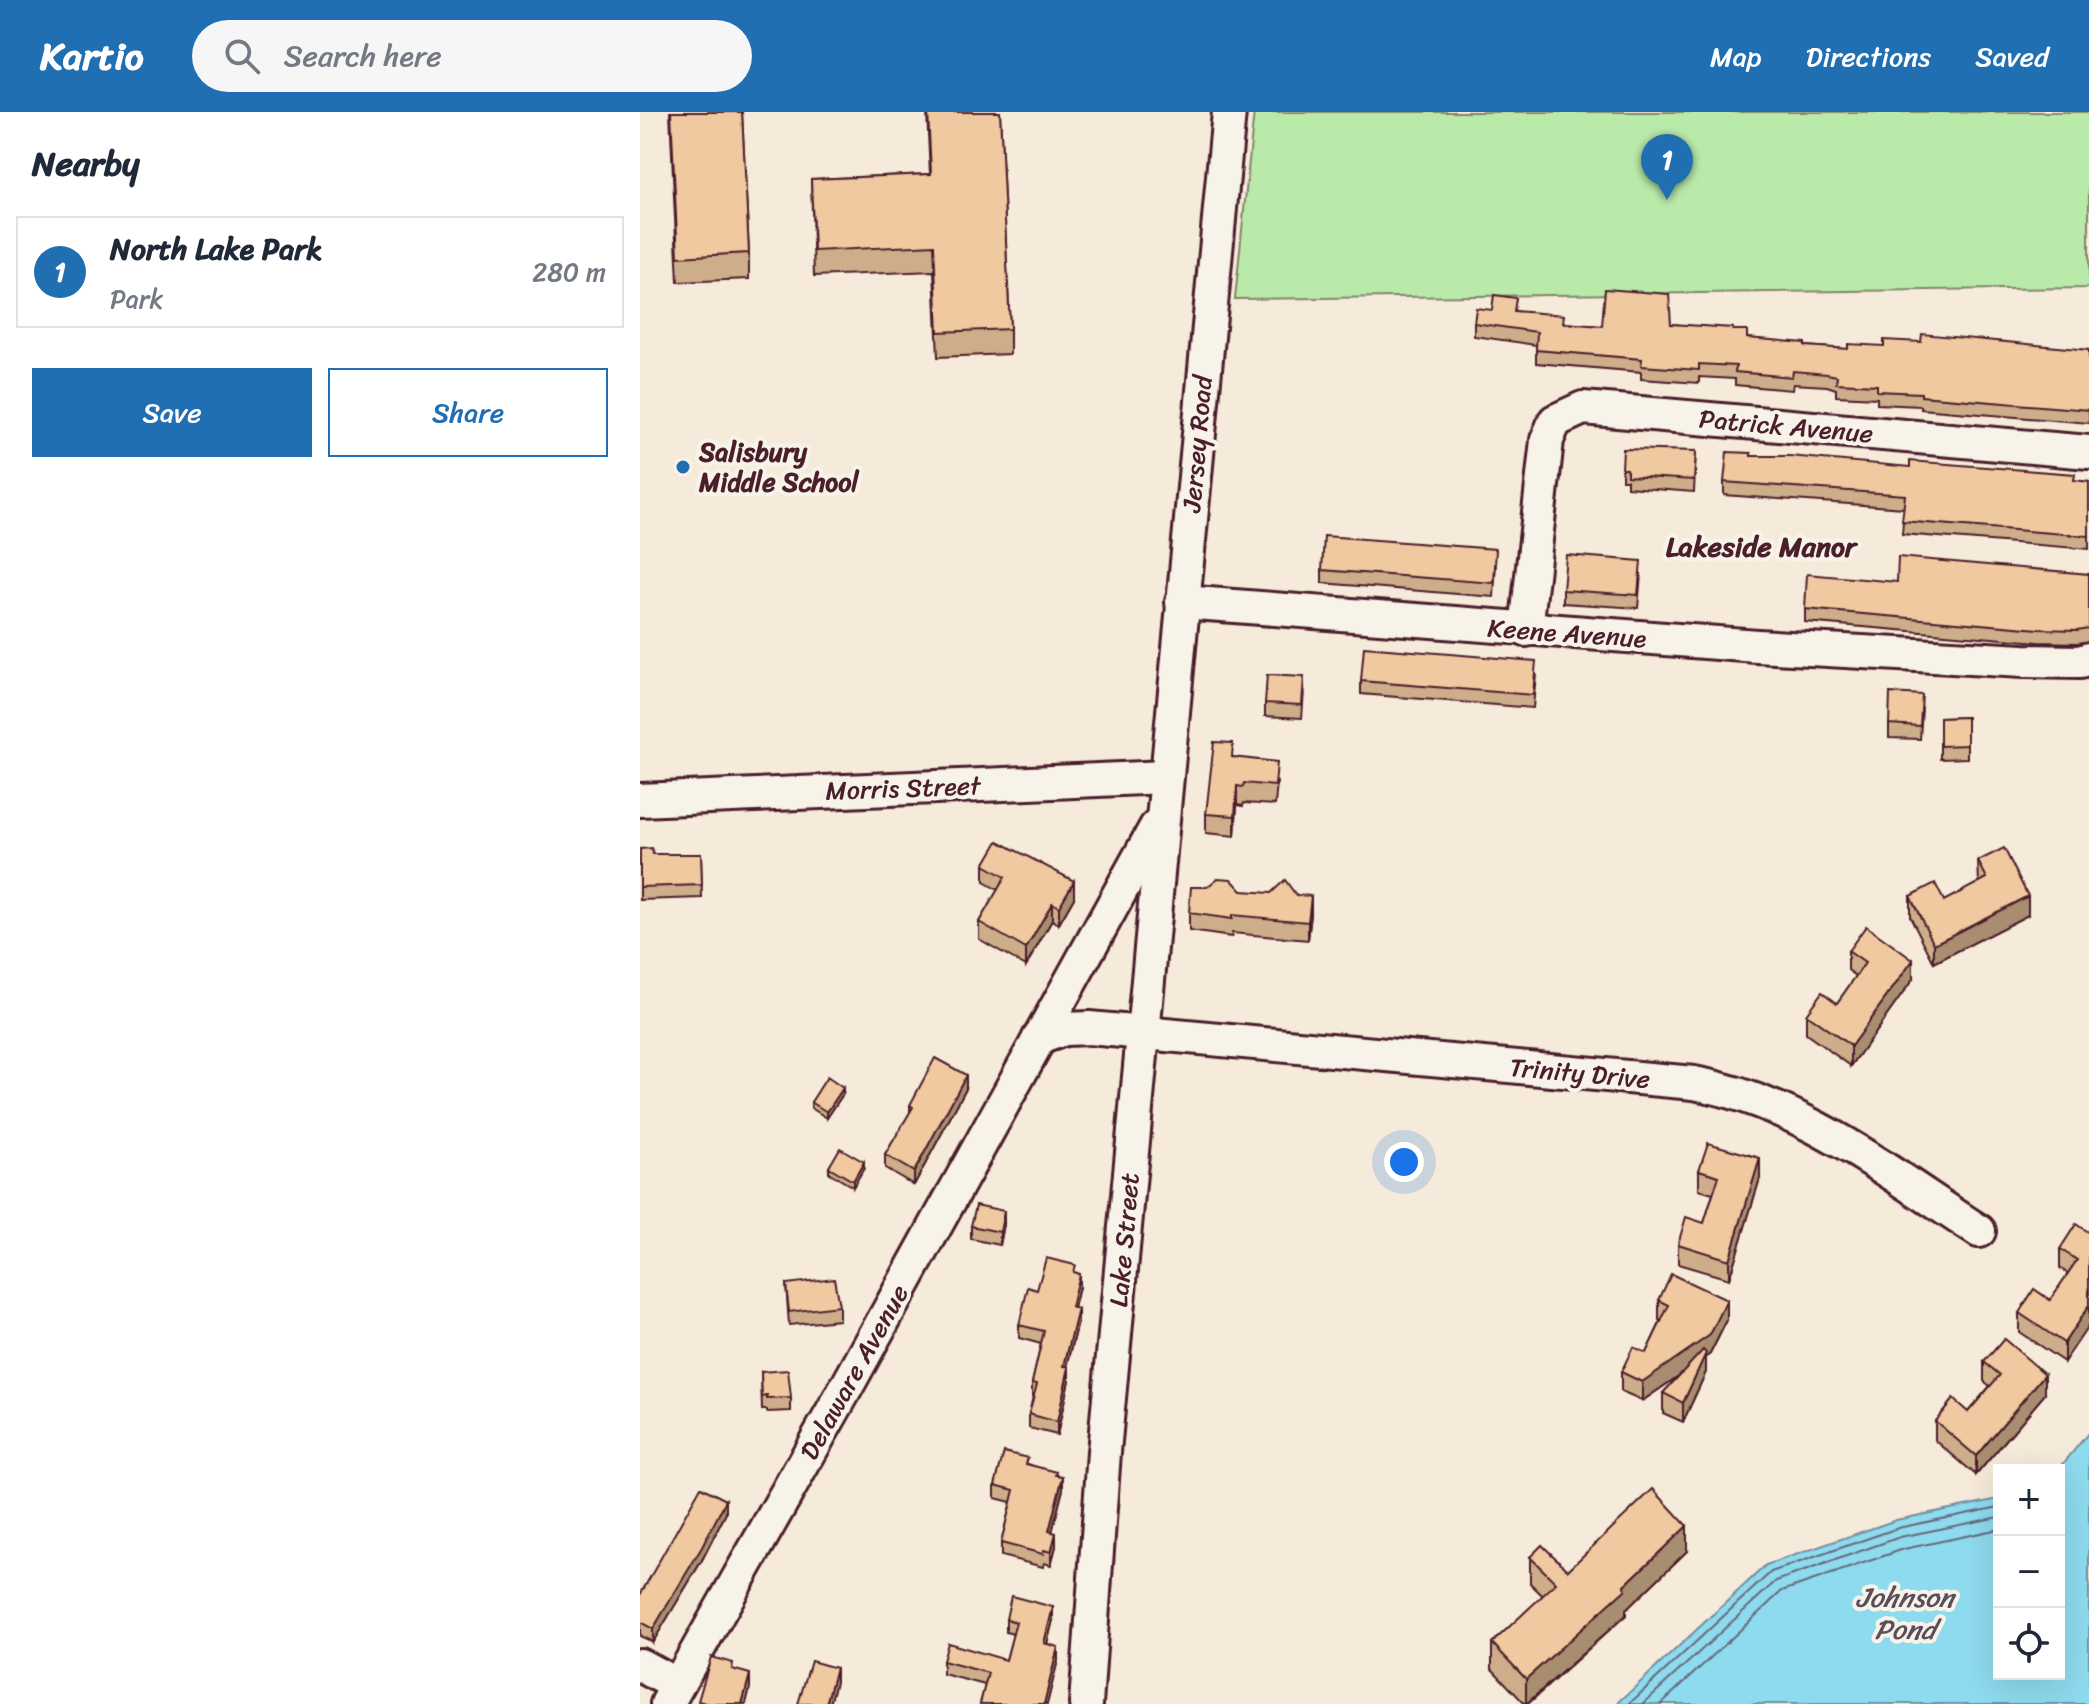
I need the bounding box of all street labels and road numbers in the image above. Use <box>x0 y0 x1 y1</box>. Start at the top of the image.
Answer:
street label: Jersey Road <box>1168 371 1226 515</box>
street label: Patrick Avenue <box>1697 395 1875 457</box>
street label: Keene Avenue <box>1486 605 1648 662</box>
street label: Morris Street <box>825 762 983 814</box>
street label: Trinity Drive <box>1508 1044 1652 1102</box>
street label: Lake Street <box>1095 1171 1153 1309</box>
street label: Delaware Avenue <box>787 1276 921 1468</box>

